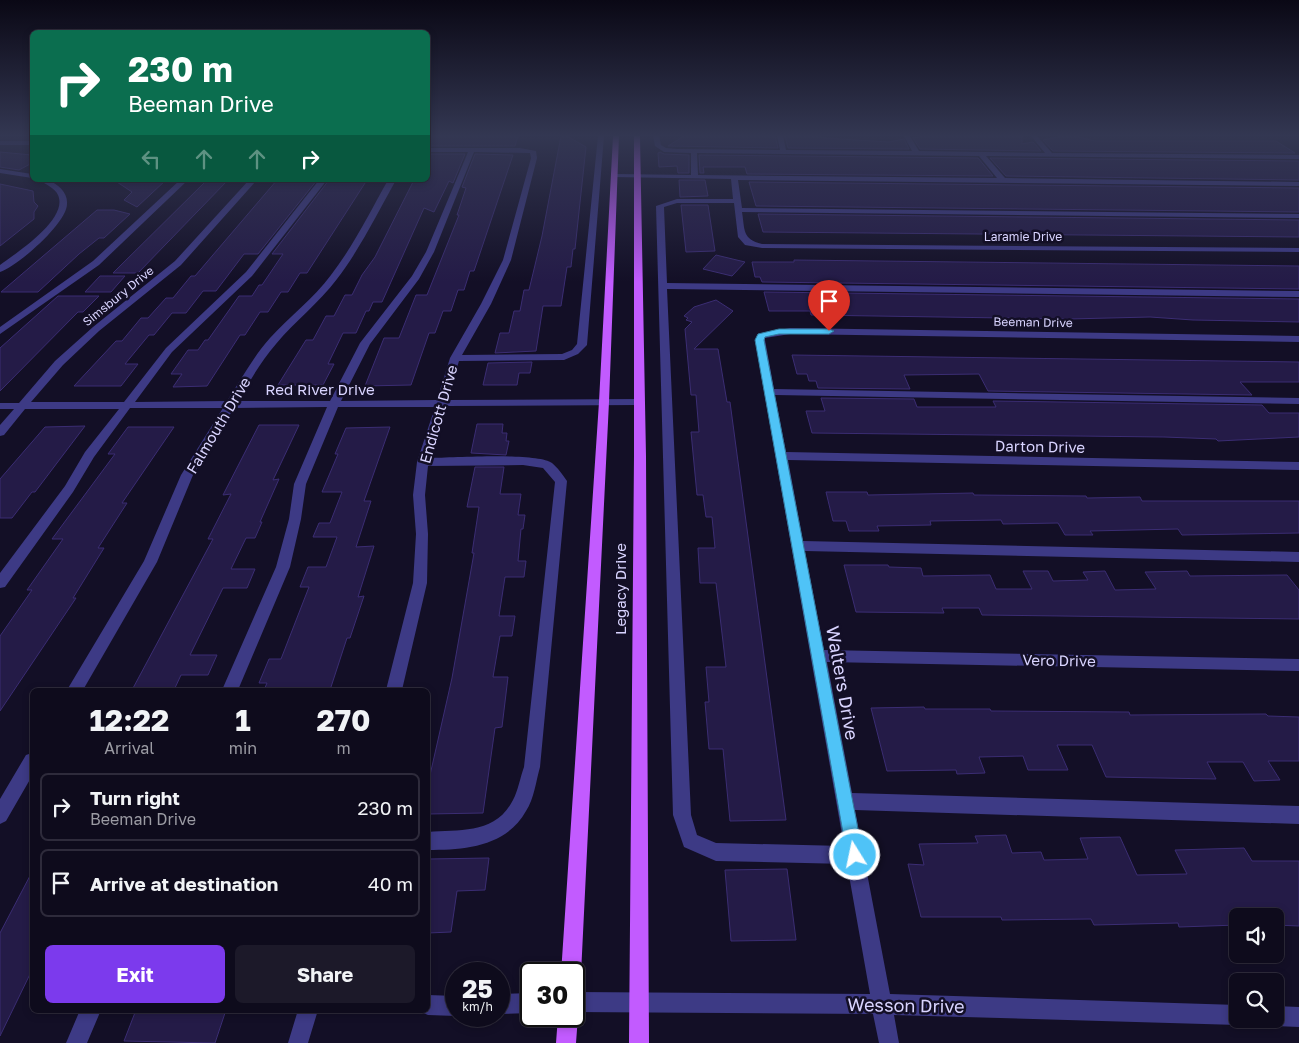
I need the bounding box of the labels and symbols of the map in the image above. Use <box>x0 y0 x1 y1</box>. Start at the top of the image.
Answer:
street label: Laramie Drive <box>984 229 1062 244</box>
street label: Simsbury Drive <box>79 263 157 329</box>
pin <box>808 280 850 331</box>
street label: Beeman Drive <box>993 314 1073 330</box>
street label: Endicott Drive <box>415 362 461 465</box>
street label: Falmouth Drive <box>182 373 254 477</box>
street label: Red River Drive <box>265 380 375 398</box>
street label: Darton Drive <box>995 436 1086 456</box>
street label: Legacy Drive <box>611 543 629 635</box>
street label: Walters Drive <box>822 624 864 742</box>
street label: Vero Drive <box>1022 650 1096 670</box>
position arrow <box>828 828 880 880</box>
speed limit sign: 30 <box>520 962 585 1027</box>
street label: Wesson Drive <box>847 993 965 1017</box>

